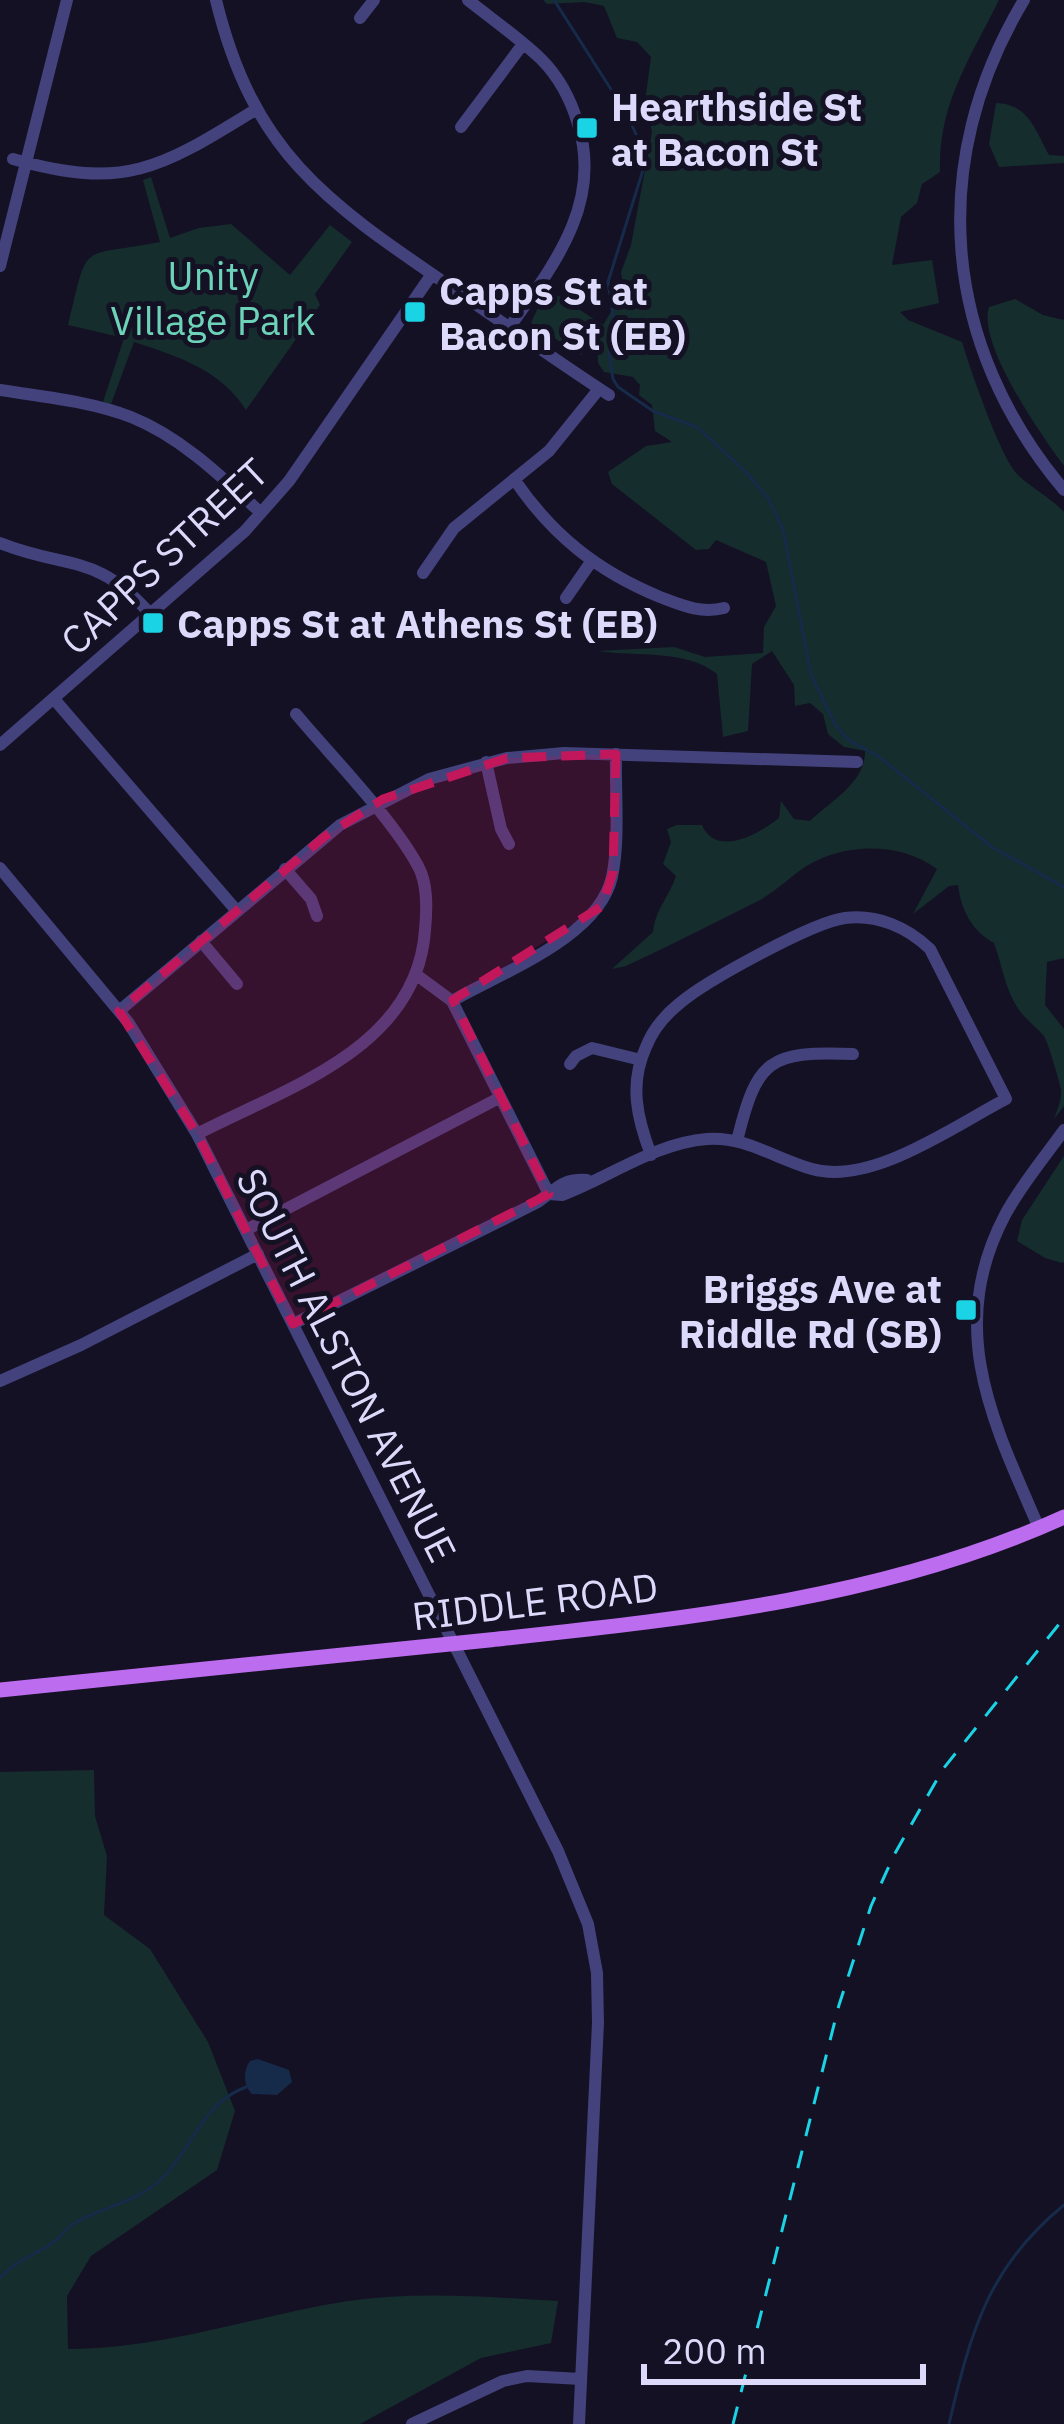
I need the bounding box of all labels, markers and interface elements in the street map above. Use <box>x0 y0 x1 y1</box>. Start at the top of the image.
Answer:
place label: Hearthside St at Bacon St <box>611 81 862 177</box>
marker: Hearthside St at Bacon St <box>574 115 600 141</box>
park label: Unity Village Park <box>110 250 316 346</box>
place label: Capps St at Bacon St (EB) <box>439 265 686 361</box>
marker: Capps St at Bacon St (EB) <box>402 299 428 325</box>
street label: CAPPS STREET <box>49 447 279 665</box>
place label: Capps St at Athens St (EB) <box>177 598 658 649</box>
marker: Capps St at Athens St (EB) <box>140 610 166 636</box>
street label: SOUTH ALSTON AVENUE <box>226 1160 468 1570</box>
place label: Briggs Ave at Riddle Rd (SB) <box>679 1263 942 1359</box>
marker: Briggs Ave at Riddle Rd (SB) <box>953 1297 979 1323</box>
street label: RIDDLE ROAD <box>409 1561 661 1641</box>
scale bar <box>644 2310 923 2384</box>
text: 200 m <box>662 2327 767 2374</box>

